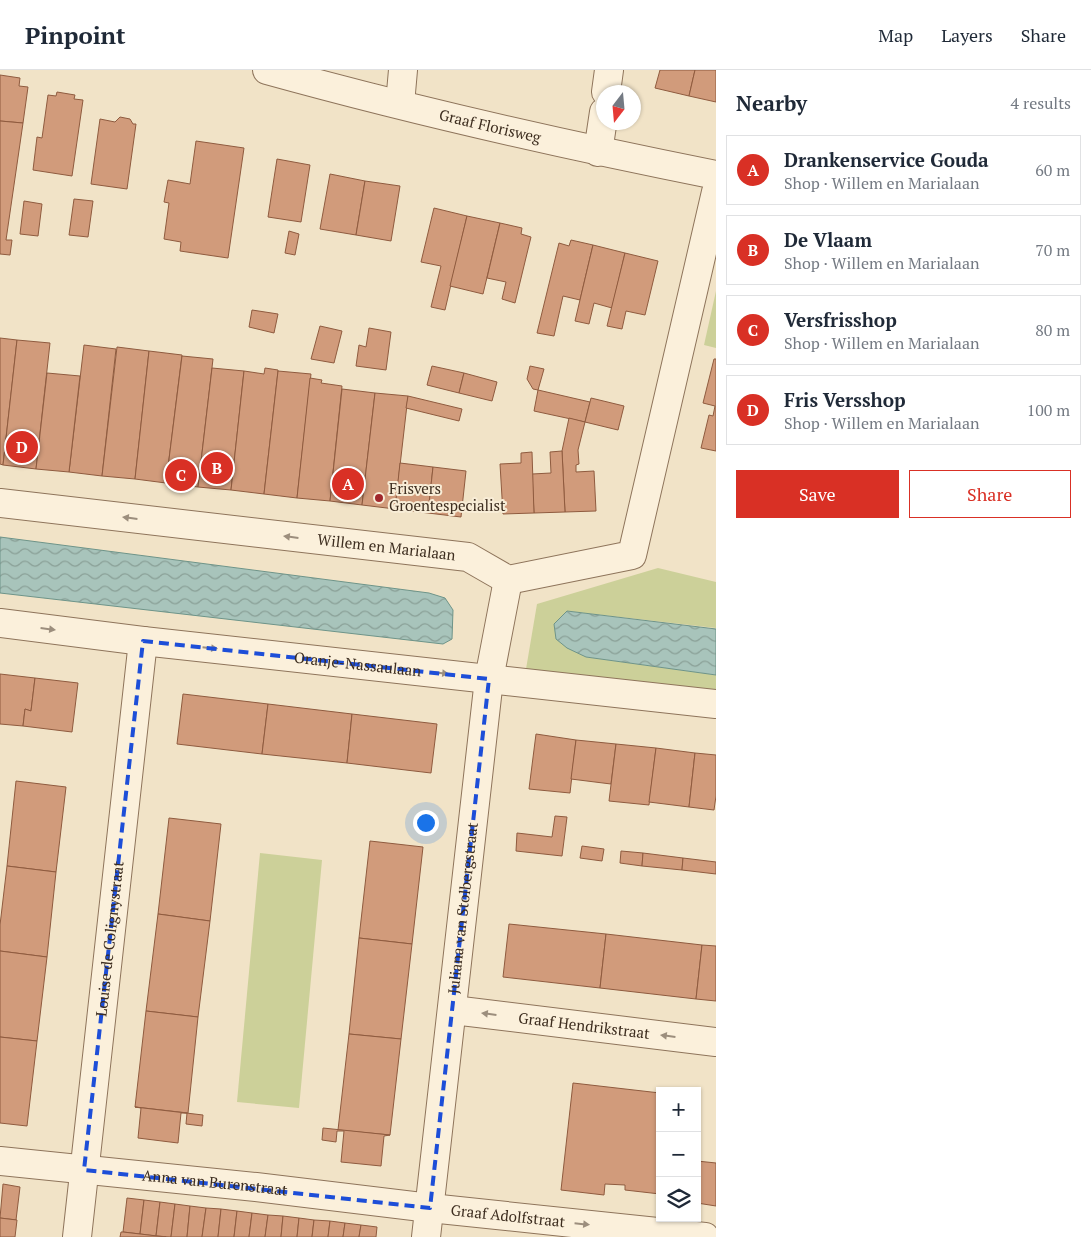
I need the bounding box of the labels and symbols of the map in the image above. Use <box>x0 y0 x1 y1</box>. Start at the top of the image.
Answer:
north arrow <box>596 85 641 130</box>
street label: Graaf Florisweg <box>437 104 544 147</box>
pin: D <box>6 428 38 466</box>
pin: B <box>201 449 233 487</box>
pin: C <box>165 456 197 494</box>
pin: A <box>332 465 364 503</box>
place label: Frisvers Groentespecialist <box>389 478 506 515</box>
marker: Frisvers Groentespecialist <box>373 492 385 504</box>
one-way arrow <box>121 514 137 522</box>
street label: Willem en Marialaan <box>316 529 457 564</box>
one-way arrow <box>283 533 299 541</box>
one-way arrow <box>41 625 57 633</box>
one-way arrow <box>202 644 218 652</box>
street label: Oranje-Nassaulaan <box>293 647 422 681</box>
one-way arrow <box>433 669 449 677</box>
your location <box>413 810 439 836</box>
street label: Juliana van Stolbergstraat <box>443 821 482 995</box>
street label: Louise de Colignystraat <box>90 859 128 1018</box>
street label: Graaf Hendrikstraat <box>517 1007 651 1043</box>
one-way arrow <box>481 1010 497 1018</box>
one-way arrow <box>659 1032 675 1040</box>
street label: Anna van Burenstraat <box>141 1165 289 1200</box>
street label: Graaf Adolfstraat <box>450 1199 567 1231</box>
one-way arrow <box>575 1220 591 1228</box>

